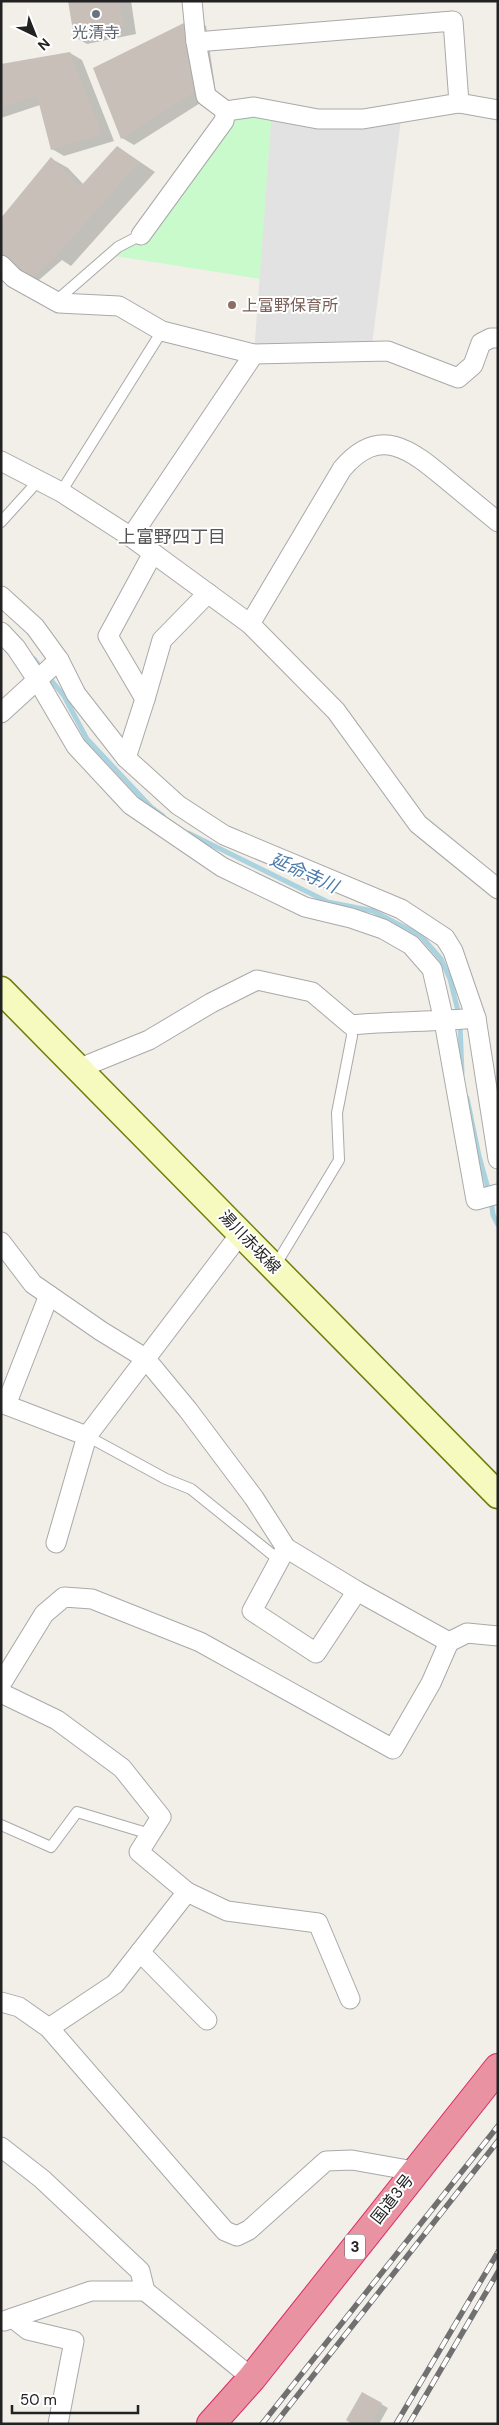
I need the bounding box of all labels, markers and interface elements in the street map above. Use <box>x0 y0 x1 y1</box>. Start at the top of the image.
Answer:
marker: 光清寺 <box>90 8 102 20</box>
north arrow <box>10 10 60 60</box>
place label: 光清寺 <box>72 22 120 43</box>
text: N <box>34 34 54 55</box>
place label: 上富野保育所 <box>242 295 338 316</box>
marker: 上富野保育所 <box>226 299 238 311</box>
district label: 上富野四丁目 <box>118 525 226 549</box>
water label: 延命寺川 <box>266 847 344 899</box>
street label: 湯川赤坂線 <box>215 1206 285 1278</box>
street label: 国道3号 <box>366 2170 418 2228</box>
road number: 3 <box>345 2234 365 2260</box>
scale bar <box>12 2382 139 2414</box>
text: 50 m <box>20 2390 57 2410</box>

